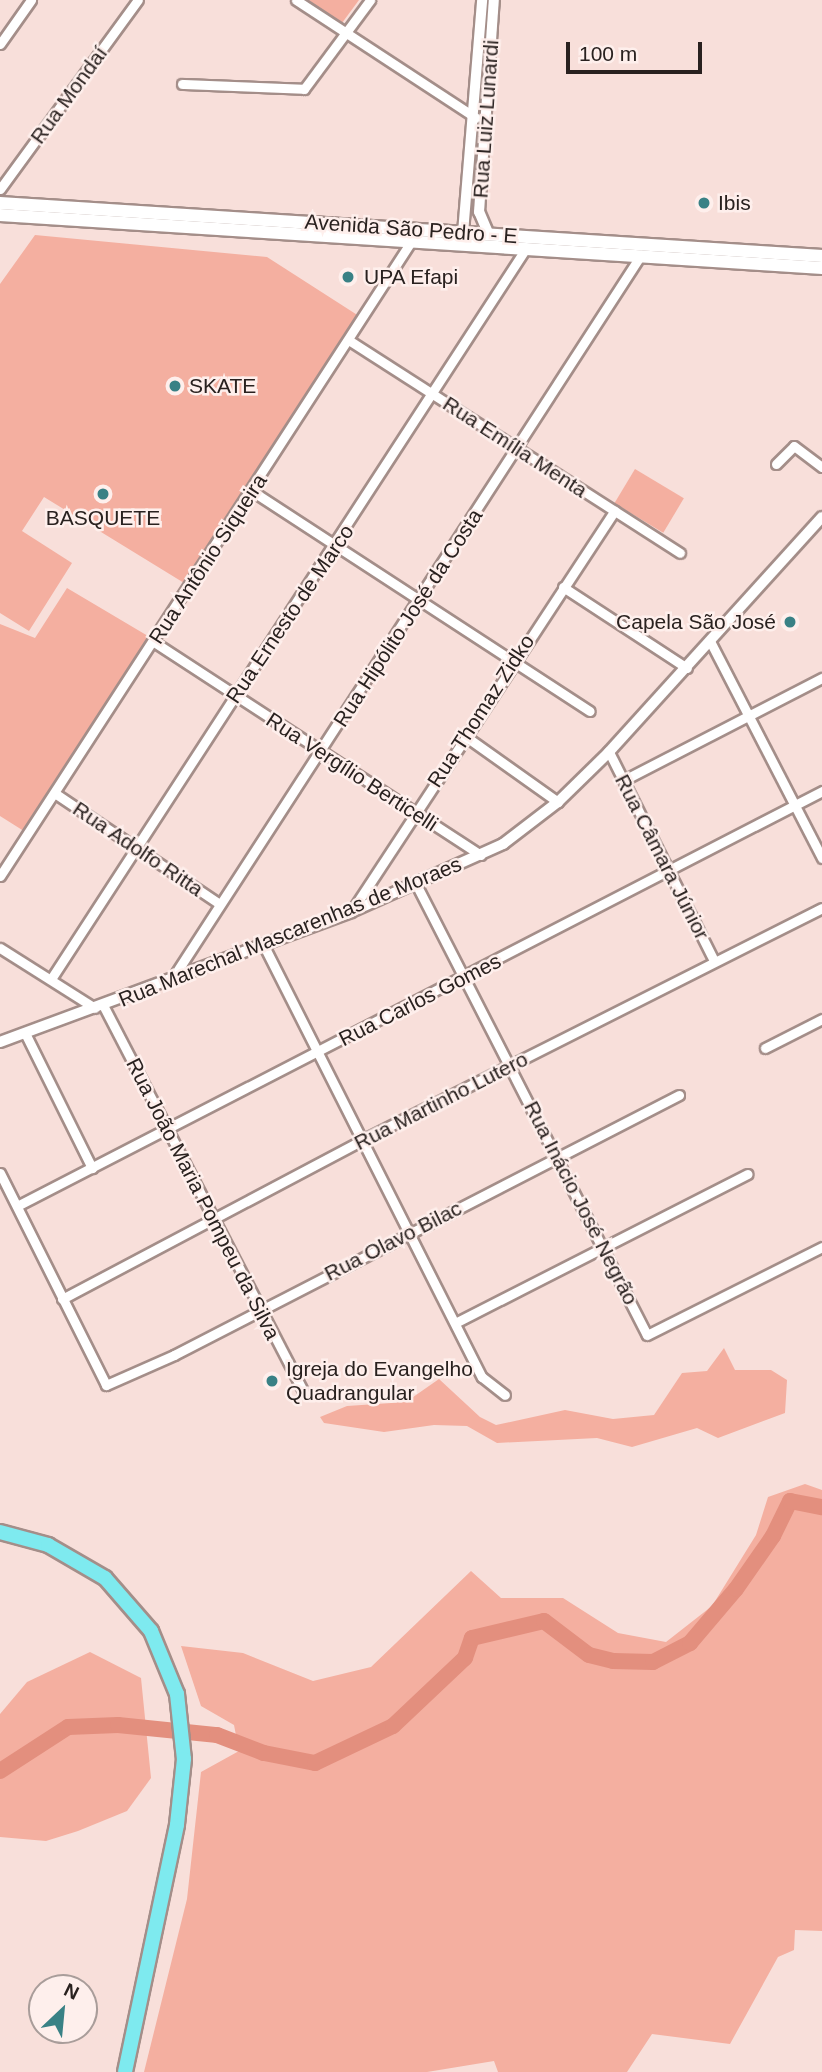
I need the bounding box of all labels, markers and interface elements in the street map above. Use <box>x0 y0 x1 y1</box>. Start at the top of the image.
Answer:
scale bar <box>570 28 706 72</box>
street label: Rua Luiz Lunardi <box>468 39 504 199</box>
street label: Rua Mondaí <box>25 41 113 149</box>
text: 100 m <box>579 42 637 65</box>
place label: Ibis <box>718 190 751 216</box>
marker: Ibis <box>696 195 712 211</box>
street label: Avenida São Pedro - E <box>304 209 518 249</box>
place label: UPA Efapi <box>364 264 459 290</box>
marker: UPA Efapi <box>338 267 358 287</box>
place label: SKATE <box>189 373 256 399</box>
marker: SKATE <box>167 378 183 394</box>
street label: Rua Emília Menta <box>438 391 592 503</box>
street label: Rua Antônio Siqueira <box>143 469 273 649</box>
marker: BASQUETE <box>95 486 111 502</box>
street label: Rua Hipólito José da Costa <box>328 504 488 732</box>
place label: BASQUETE <box>46 505 160 531</box>
street label: Rua Ernesto de Marco <box>221 520 359 708</box>
place label: Capela São José <box>616 609 776 635</box>
marker: Capela São José <box>782 614 798 630</box>
street label: Rua Thomaz Zidko <box>422 630 540 792</box>
street label: Rua Vergílio Berticelli <box>261 707 443 837</box>
street label: Rua Câmara Júnior <box>609 770 715 944</box>
street label: Rua Adolfo Ritta <box>68 796 208 902</box>
street label: Rua Marechal Mascarenhas de Moraes <box>115 851 465 1013</box>
street label: Rua Carlos Gomes <box>335 948 505 1052</box>
street label: Rua Martinho Lutero <box>350 1046 532 1156</box>
street label: Rua João Maria Pompeu da Silva <box>121 1054 285 1344</box>
street label: Rua Inácio José Negrão <box>519 1097 643 1309</box>
street label: Rua Olavo Bilac <box>320 1196 466 1286</box>
place label: Igreja do Evangelho Quadrangular <box>286 1356 473 1406</box>
marker: Igreja do Evangelho Quadrangular <box>264 1373 280 1389</box>
north arrow <box>28 1974 98 2044</box>
text: N <box>61 1979 82 2004</box>

